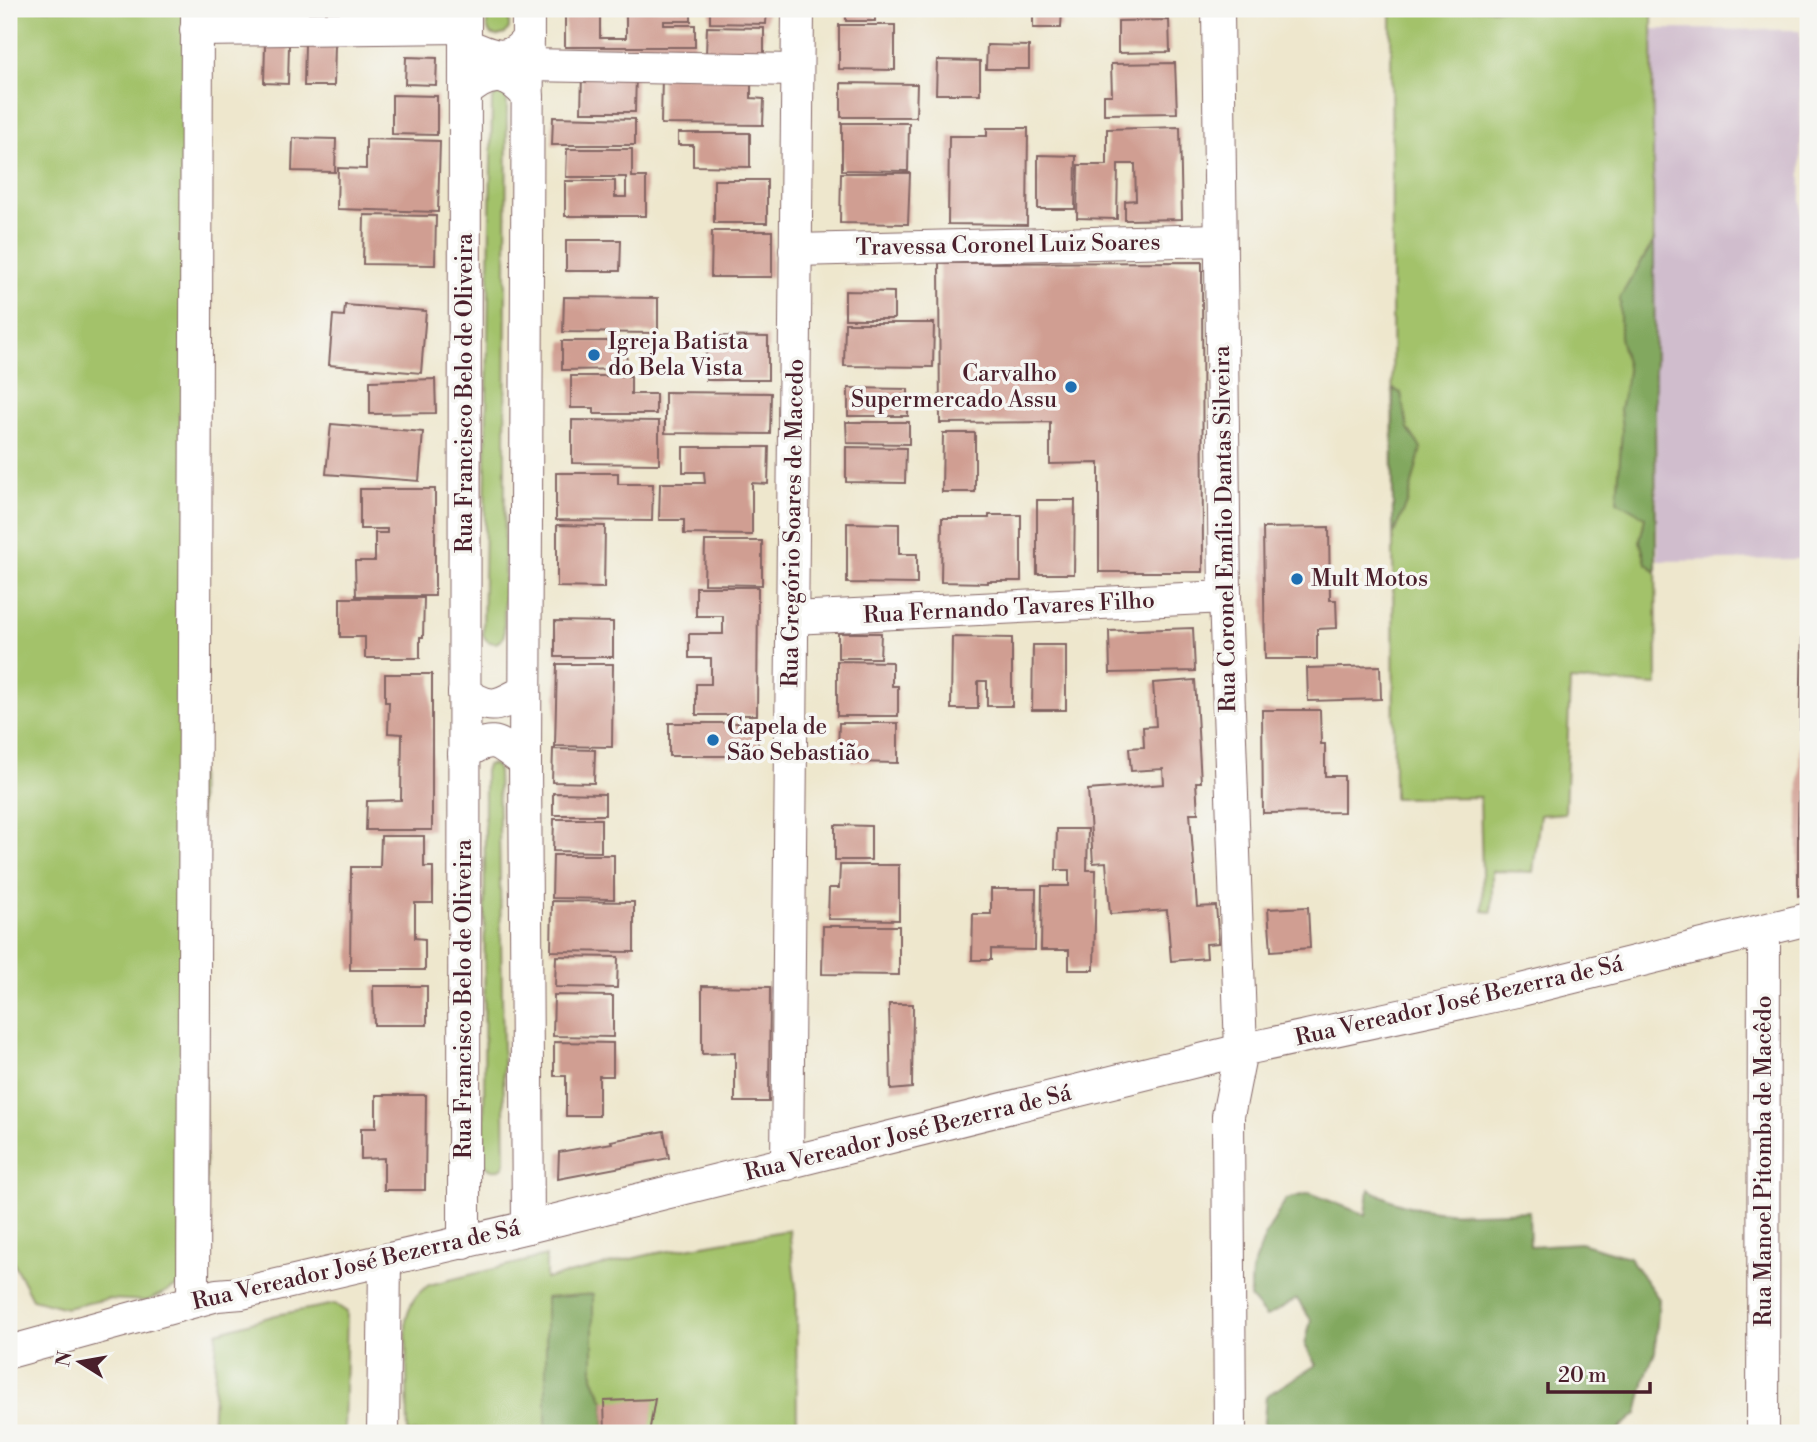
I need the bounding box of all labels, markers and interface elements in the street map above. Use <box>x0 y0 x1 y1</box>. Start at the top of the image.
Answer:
street label: Travessa Coronel Luiz Soares <box>855 228 1161 262</box>
street label: Rua Francisco Belo de Oliveira <box>451 233 479 553</box>
place label: Igreja Batista do Bela Vista <box>608 328 749 382</box>
street label: Rua Coronel Emílio Dantas Silveira <box>1208 345 1242 713</box>
marker: Igreja Batista do Bela Vista <box>586 347 602 363</box>
street label: Rua Gregório Soares de Macedo <box>776 358 810 688</box>
place label: Carvalho Supermercado Assu <box>851 360 1057 414</box>
marker: Carvalho Supermercado Assu <box>1063 379 1079 395</box>
place label: Mult Motos <box>1311 565 1428 593</box>
marker: Mult Motos <box>1289 571 1305 587</box>
street label: Rua Fernando Tavares Filho <box>862 586 1156 630</box>
place label: Capela de São Sebastião <box>727 713 870 767</box>
marker: Capela de São Sebastião <box>705 732 721 748</box>
street label: Rua Francisco Belo de Oliveira <box>450 839 478 1159</box>
street label: Rua Vereador José Bezerra de Sá <box>1292 950 1626 1052</box>
street label: Rua Manoel Pitomba de Macêdo <box>1750 995 1778 1327</box>
street label: Rua Vereador José Bezerra de Sá <box>742 1079 1075 1187</box>
street label: Rua Vereador José Bezerra de Sá <box>189 1214 523 1316</box>
north arrow <box>46 1326 116 1396</box>
text: N <box>51 1349 78 1369</box>
scale bar <box>1548 1351 1649 1395</box>
text: 20 m <box>1558 1363 1607 1389</box>

